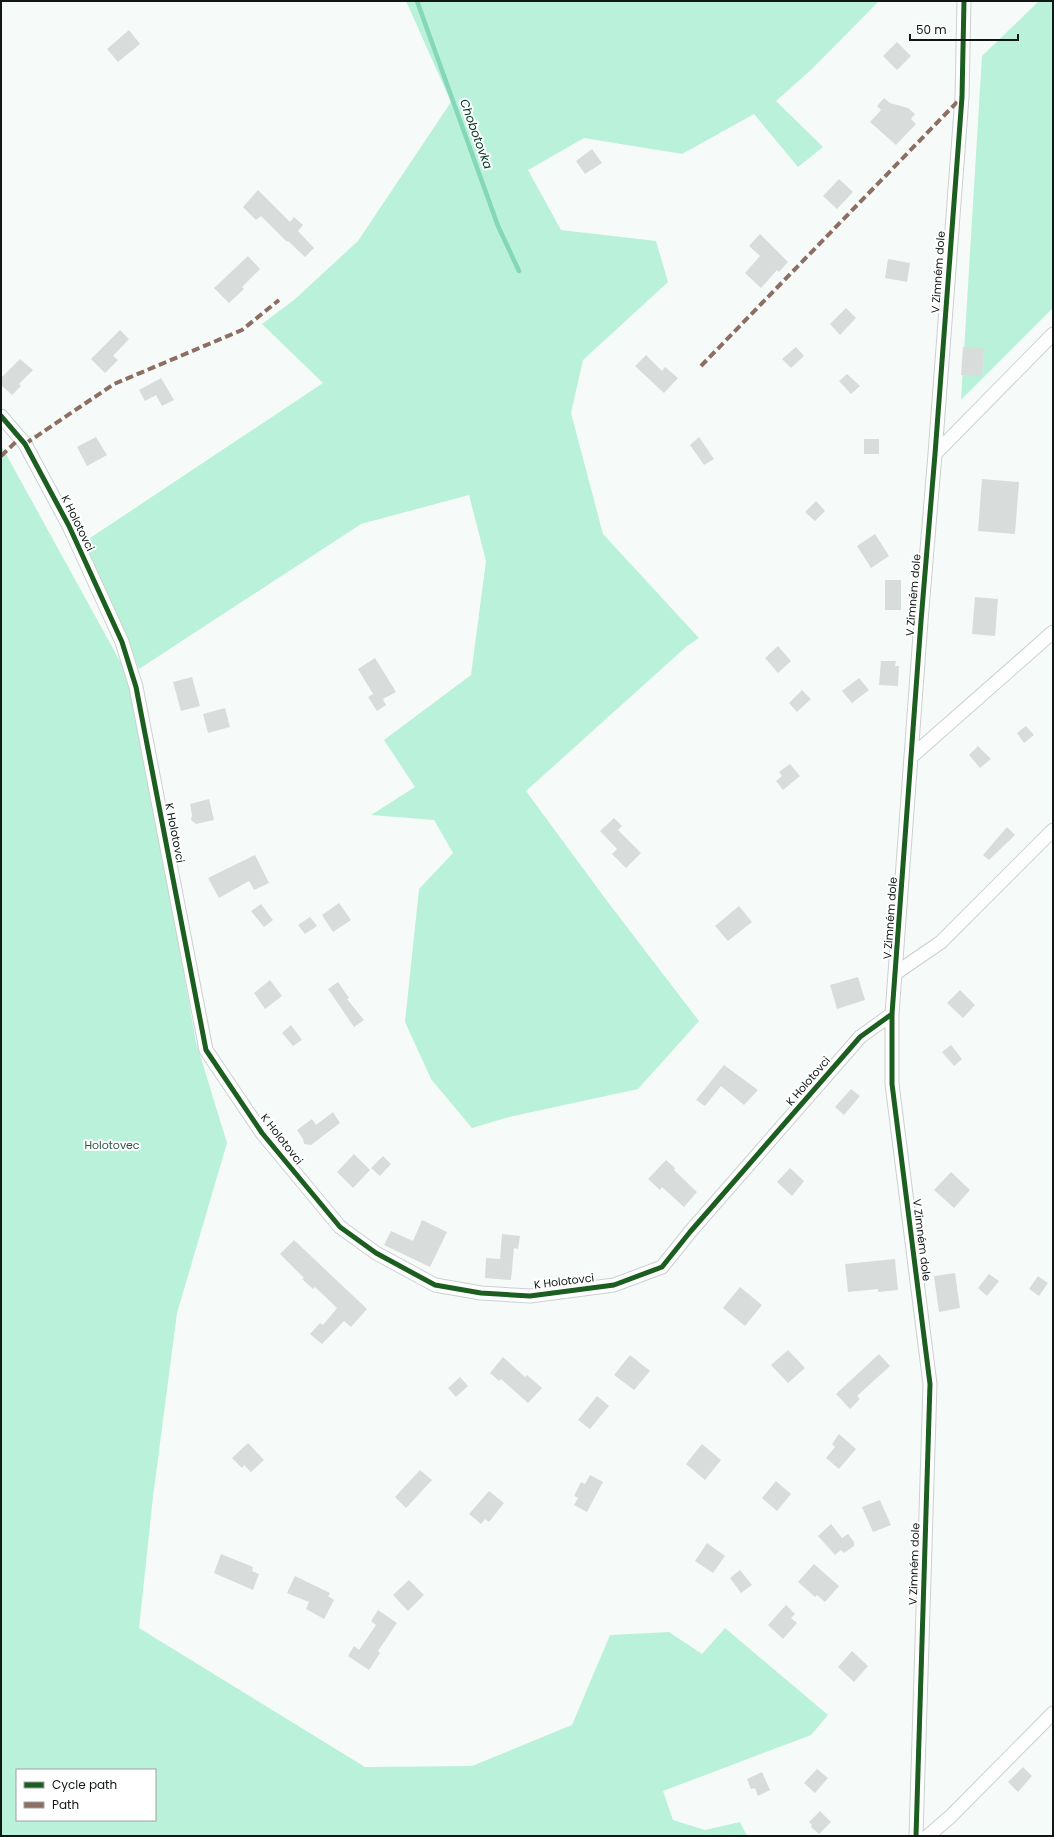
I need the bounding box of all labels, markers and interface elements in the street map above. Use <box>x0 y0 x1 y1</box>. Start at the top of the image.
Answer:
scale bar <box>910 16 1018 42</box>
text: 50 m <box>916 21 947 38</box>
water label: Chobotovka <box>456 96 497 171</box>
street label: V Zimném dole <box>927 230 949 314</box>
street label: K Holotovci <box>58 492 99 554</box>
street label: V Zimném dole <box>901 553 925 637</box>
street label: K Holotovci <box>161 802 189 865</box>
street label: V Zimném dole <box>879 876 901 960</box>
street label: K Holotovci <box>782 1053 834 1109</box>
street label: K Holotovci <box>257 1110 307 1168</box>
park label: Holotovec <box>84 1137 140 1153</box>
street label: V Zimném dole <box>909 1198 935 1282</box>
street label: K Holotovci <box>533 1269 595 1293</box>
street label: V Zimném dole <box>905 1522 923 1606</box>
legend <box>16 1769 156 1821</box>
text: Cycle path <box>52 1776 117 1793</box>
text: Path <box>52 1796 79 1813</box>

